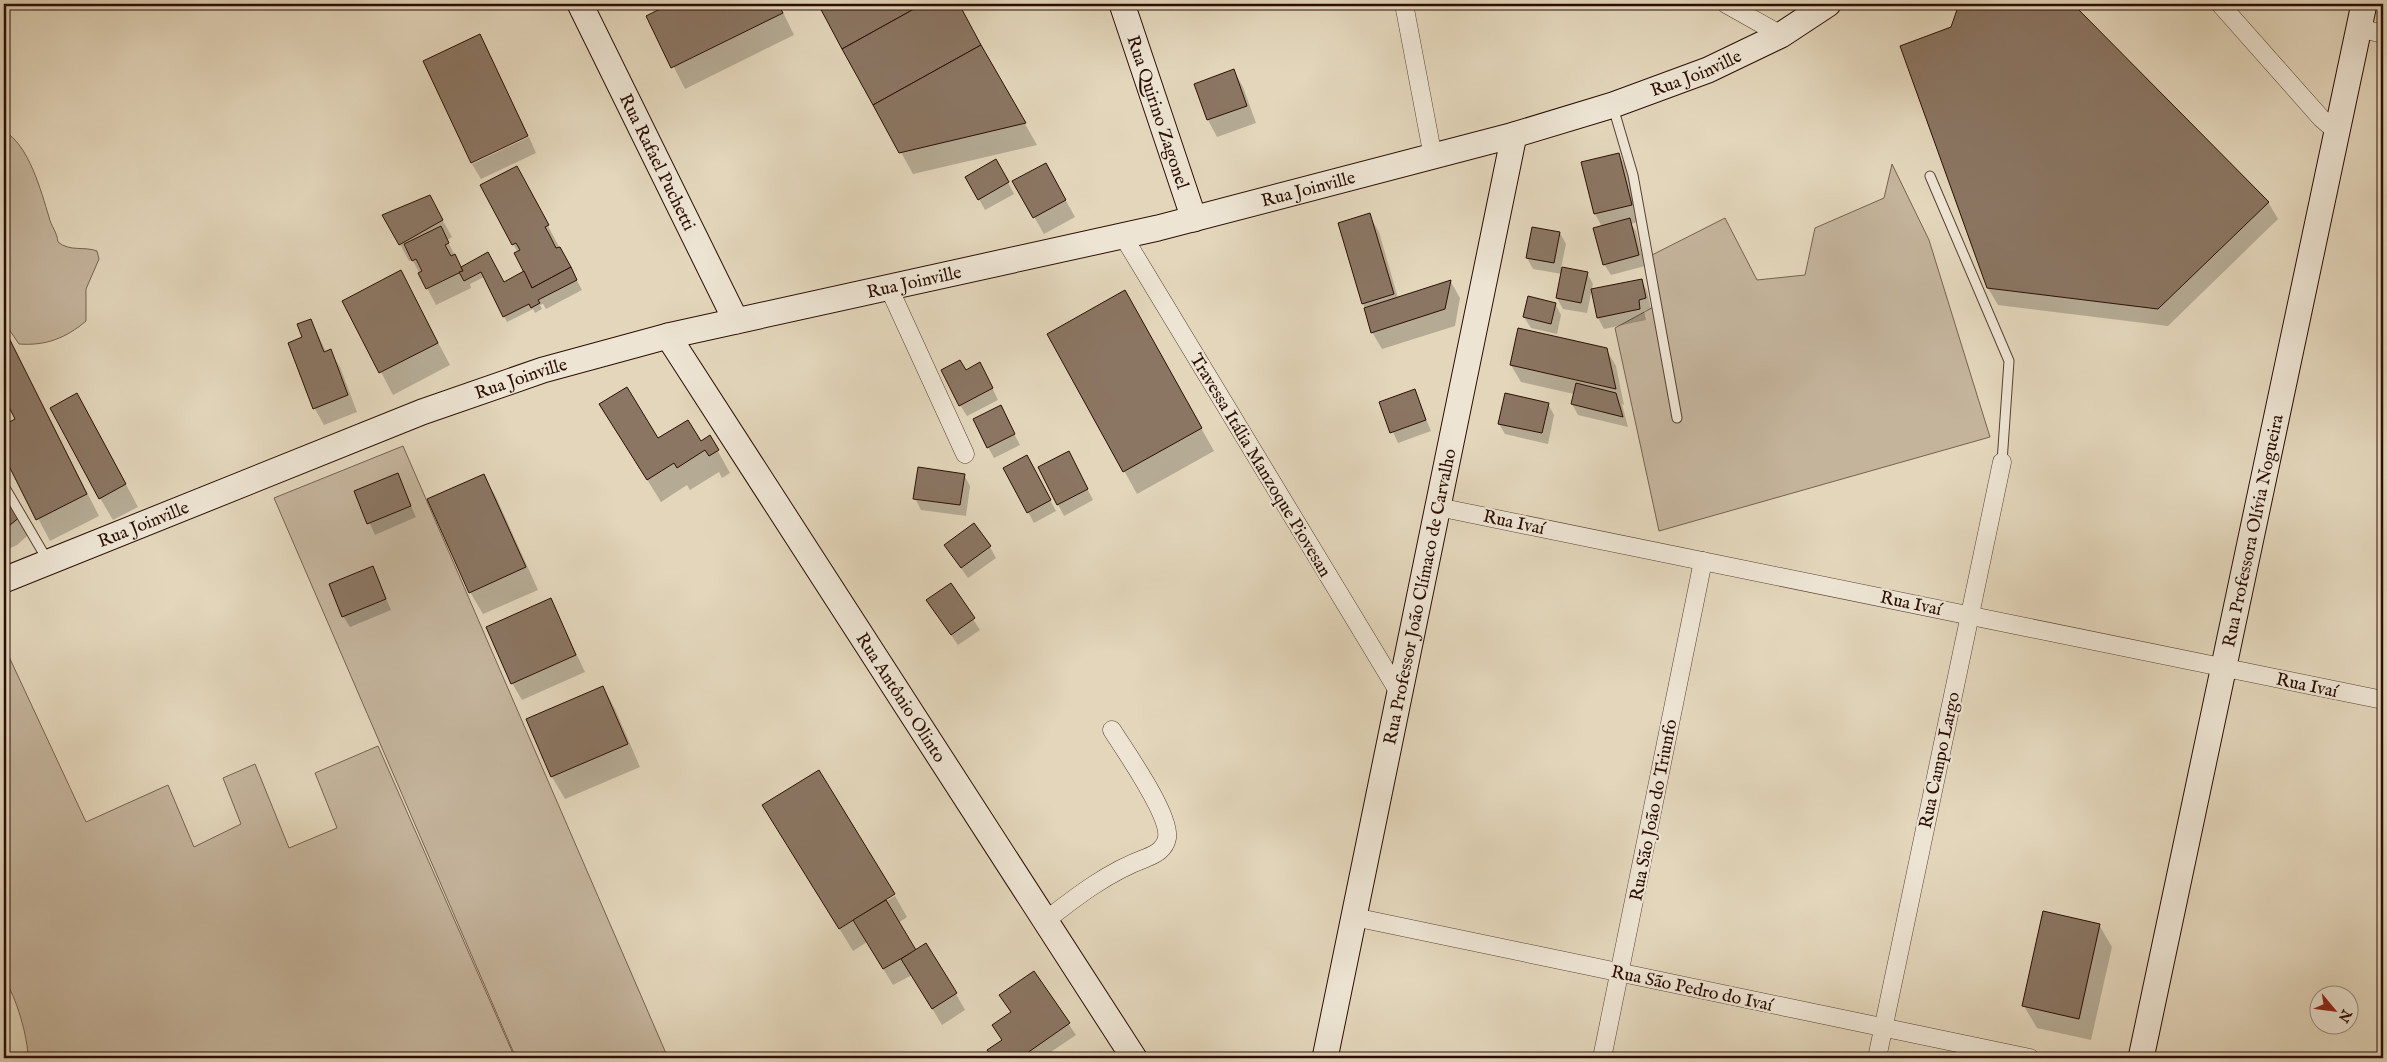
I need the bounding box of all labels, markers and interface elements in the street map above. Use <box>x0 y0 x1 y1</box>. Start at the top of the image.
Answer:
street label: Rua Quirino Zagonel <box>1120 33 1193 193</box>
street label: Rua Joinville <box>1648 46 1746 103</box>
street label: Rua Rafael Puchetti <box>613 90 700 235</box>
street label: Rua Joinville <box>1259 167 1358 214</box>
street label: Rua Joinville <box>865 262 964 305</box>
street label: Travessa Itália Manzoque Piovesan <box>1184 350 1336 582</box>
street label: Rua Joinville <box>472 354 570 406</box>
street label: Rua Professora Olívia Nogueira <box>2218 412 2290 649</box>
street label: Rua Professor João Clímaco de Carvalho <box>1379 447 1463 747</box>
street label: Rua Joinville <box>95 497 193 554</box>
street label: Rua Ivaí <box>1481 506 1548 541</box>
street label: Rua Ivaí <box>1878 587 1945 622</box>
street label: Rua Antônio Olinto <box>850 629 950 768</box>
street label: Rua Ivaí <box>2274 669 2341 704</box>
street label: Rua Campo Largo <box>1915 690 1966 831</box>
street label: Rua São João do Triunfo <box>1626 717 1683 903</box>
street label: Rua São Pedro do Ivaí <box>1609 961 1776 1018</box>
north arrow <box>2310 984 2360 1034</box>
text: N <box>2334 1005 2356 1025</box>

